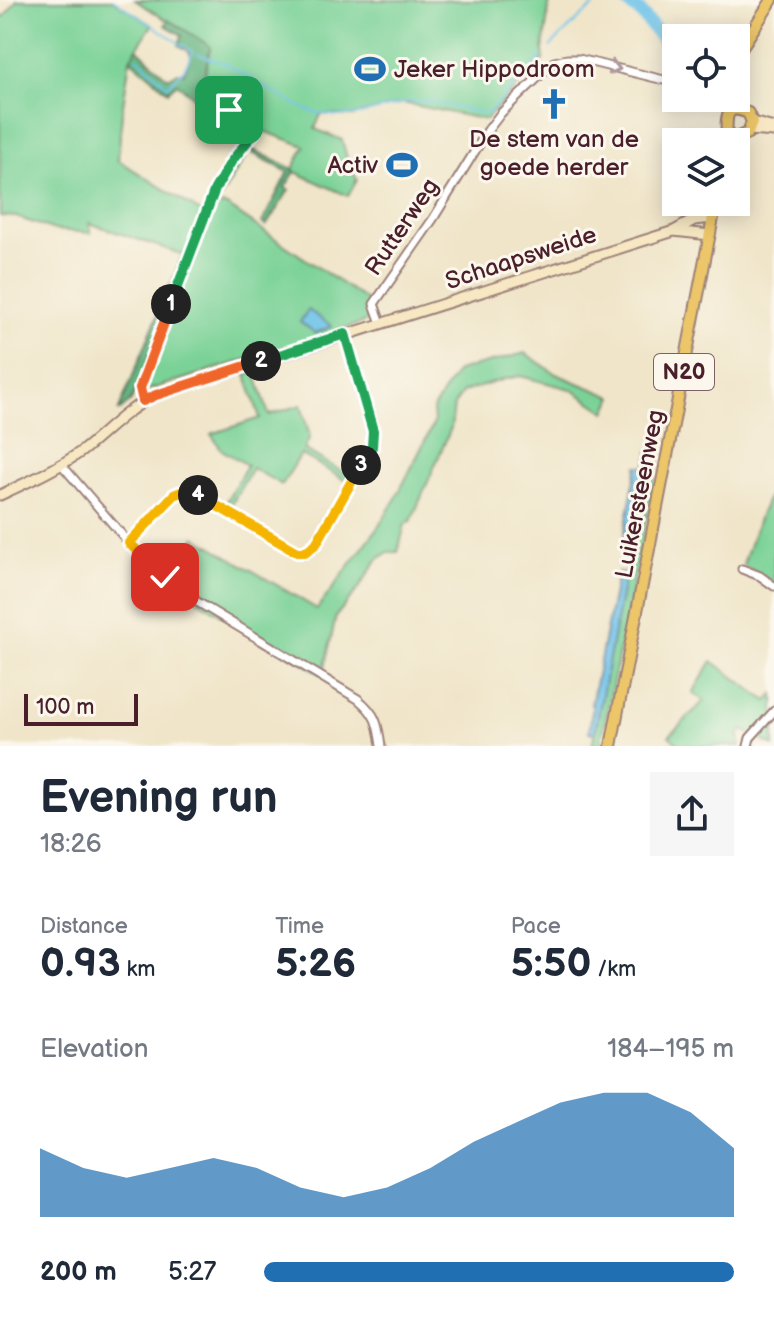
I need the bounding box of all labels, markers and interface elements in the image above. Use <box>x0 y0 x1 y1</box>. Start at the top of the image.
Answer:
map controls <box>662 24 750 216</box>
button: locate <box>662 24 750 112</box>
sports icon: Jeker Hippodroom <box>353 52 387 86</box>
place label: Jeker Hippodroom <box>394 55 595 84</box>
one-way arrow <box>608 58 622 75</box>
pin <box>195 76 263 144</box>
church icon: De stem van de goede herder <box>537 87 571 121</box>
icon: arrive <box>207 88 251 132</box>
place label: De stem van de goede herder <box>469 125 639 182</box>
button: layers <box>662 128 750 216</box>
sports icon: Activ <box>385 148 419 182</box>
place label: Activ <box>327 151 378 180</box>
street label: Rutterweg <box>359 173 445 281</box>
street label: Schaapsweide <box>442 220 600 296</box>
pin: 1 <box>151 284 191 324</box>
text: 1 <box>166 290 176 317</box>
pin: 2 <box>241 341 281 381</box>
text: 2 <box>254 347 268 374</box>
road number: N20 <box>654 354 714 390</box>
street label: Luikersteenweg <box>609 407 671 581</box>
pin: 3 <box>341 445 381 485</box>
text: 3 <box>355 451 367 478</box>
pin: 4 <box>178 475 218 515</box>
text: 4 <box>192 481 204 508</box>
pin <box>131 543 199 611</box>
icon: check <box>143 555 187 599</box>
scale bar <box>24 690 138 726</box>
text: 100 m <box>36 694 95 721</box>
text: Evening run <box>40 772 277 825</box>
button: share <box>650 772 734 856</box>
text: 18:26 <box>40 829 102 860</box>
text: Distance <box>40 913 128 940</box>
text: Time <box>275 913 324 940</box>
text: Pace <box>511 913 561 940</box>
text: 0.93 <box>40 940 121 988</box>
text: 5:26 <box>275 940 356 988</box>
text: 5:50 <box>511 940 591 988</box>
text: km <box>121 956 155 983</box>
text: /km <box>591 956 636 983</box>
text: Elevation <box>40 1034 148 1065</box>
text: 184–195 m <box>607 1034 734 1065</box>
text: 200 m <box>40 1257 117 1288</box>
text: 5:27 <box>168 1257 216 1288</box>

